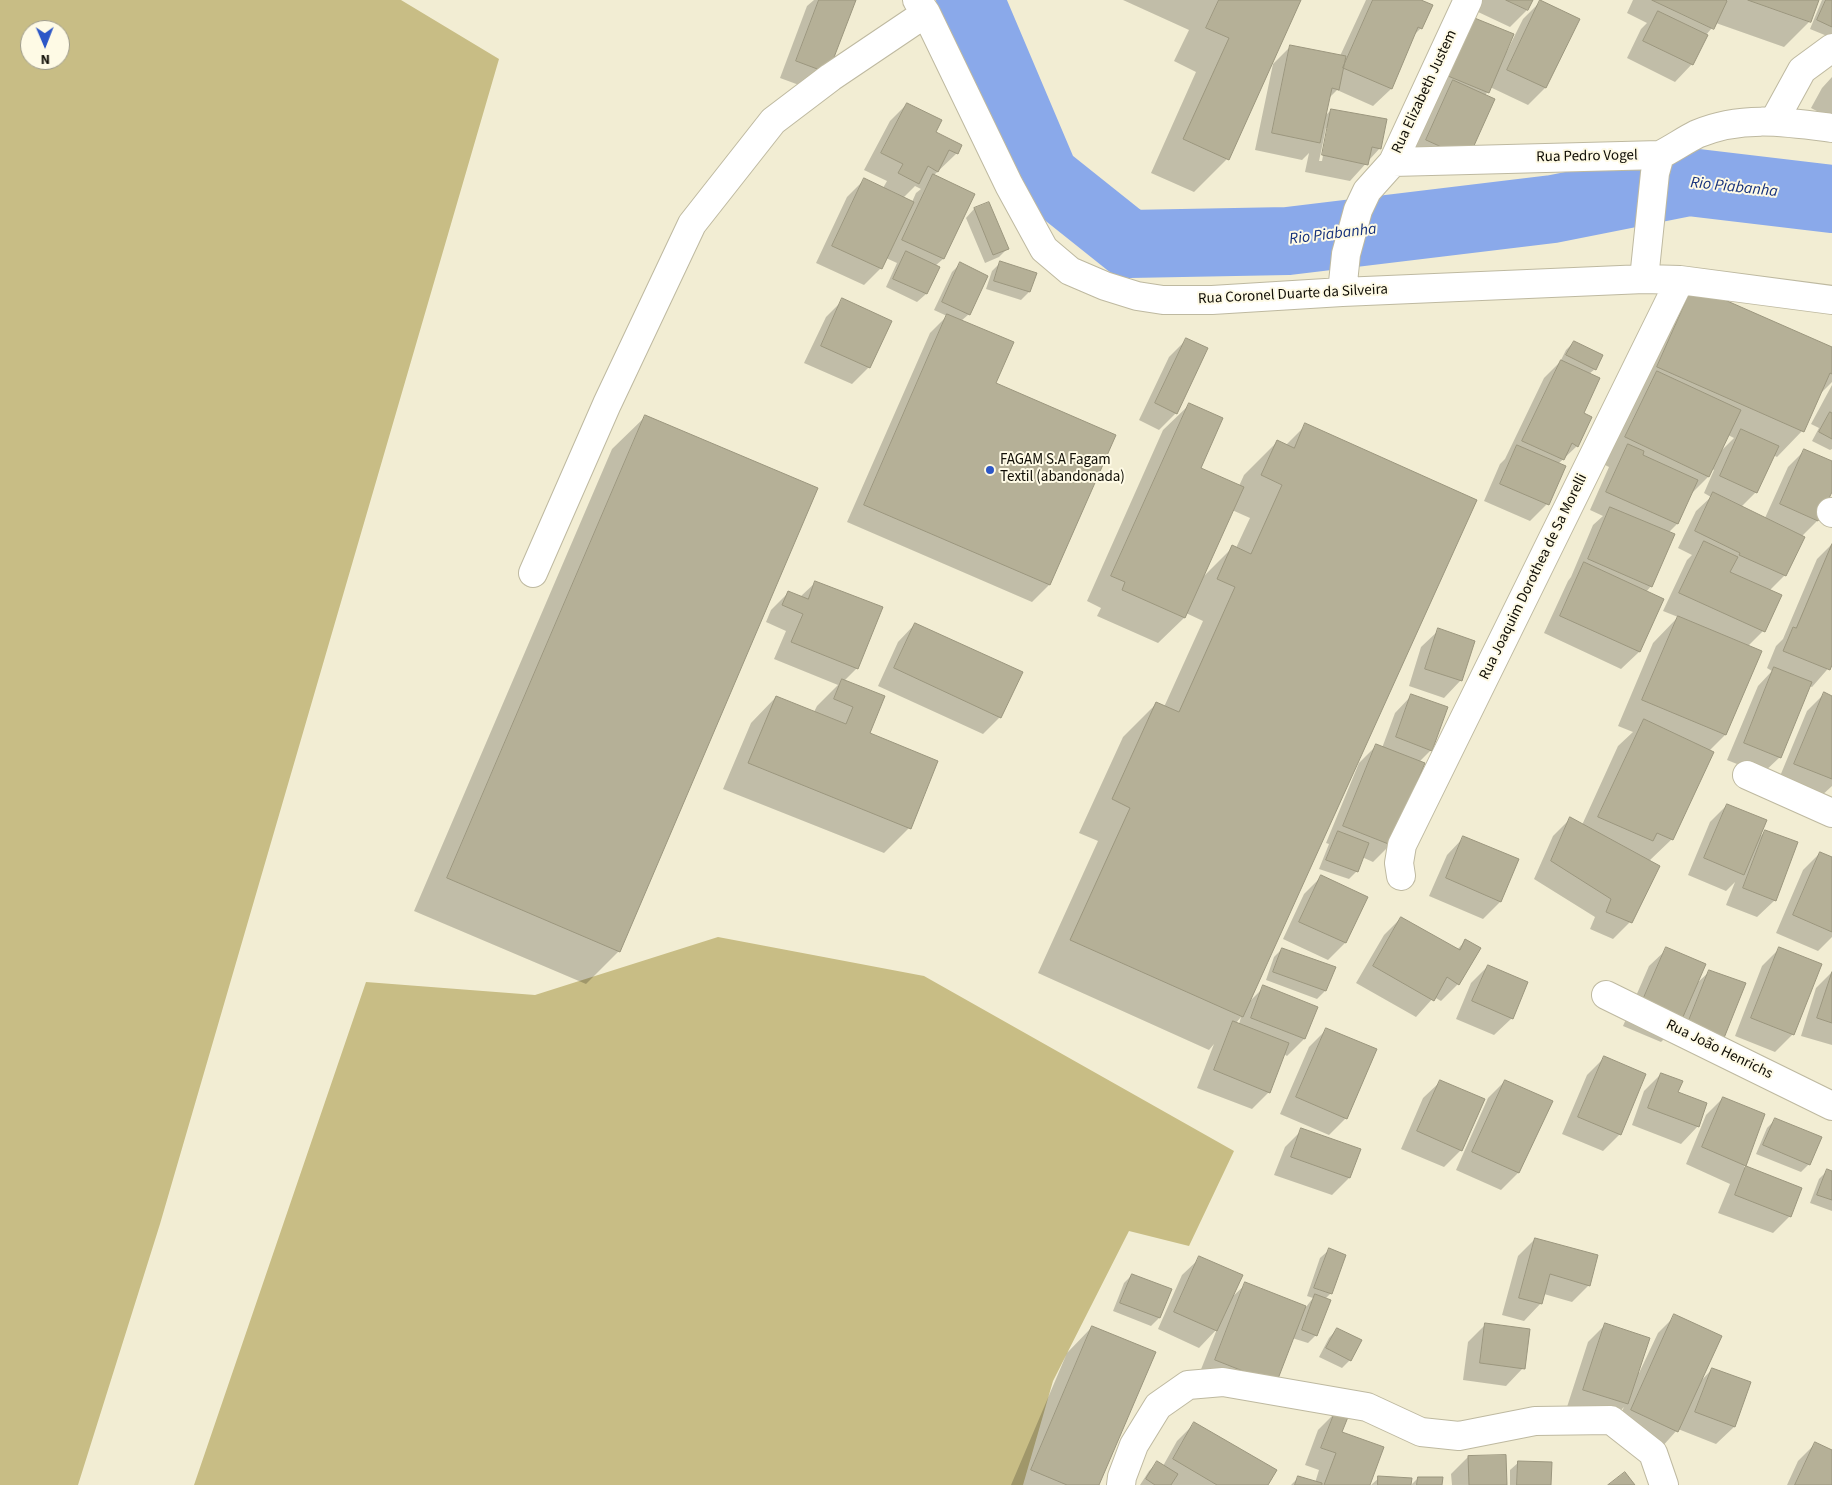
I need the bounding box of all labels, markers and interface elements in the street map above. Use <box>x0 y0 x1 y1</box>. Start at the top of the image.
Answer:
north arrow <box>20 20 70 70</box>
street label: Rua Elizabeth Justem <box>1388 27 1462 157</box>
text: N <box>40 49 50 69</box>
street label: Rua Pedro Vogel <box>1536 147 1638 167</box>
water label: Rio Piabanha <box>1689 174 1779 202</box>
water label: Rio Piabanha <box>1288 220 1378 250</box>
street label: Rua Coronel Duarte da Silveira <box>1198 281 1388 309</box>
place label: FAGAM S.A Fagam Textil (abandonada) <box>1000 452 1125 487</box>
marker: FAGAM S.A Fagam Textil (abandonada) <box>984 464 996 476</box>
street label: Rua Joaquim Dorothea de Sa Morelli <box>1476 471 1592 683</box>
street label: Rua João Henrichs <box>1663 1016 1775 1084</box>

